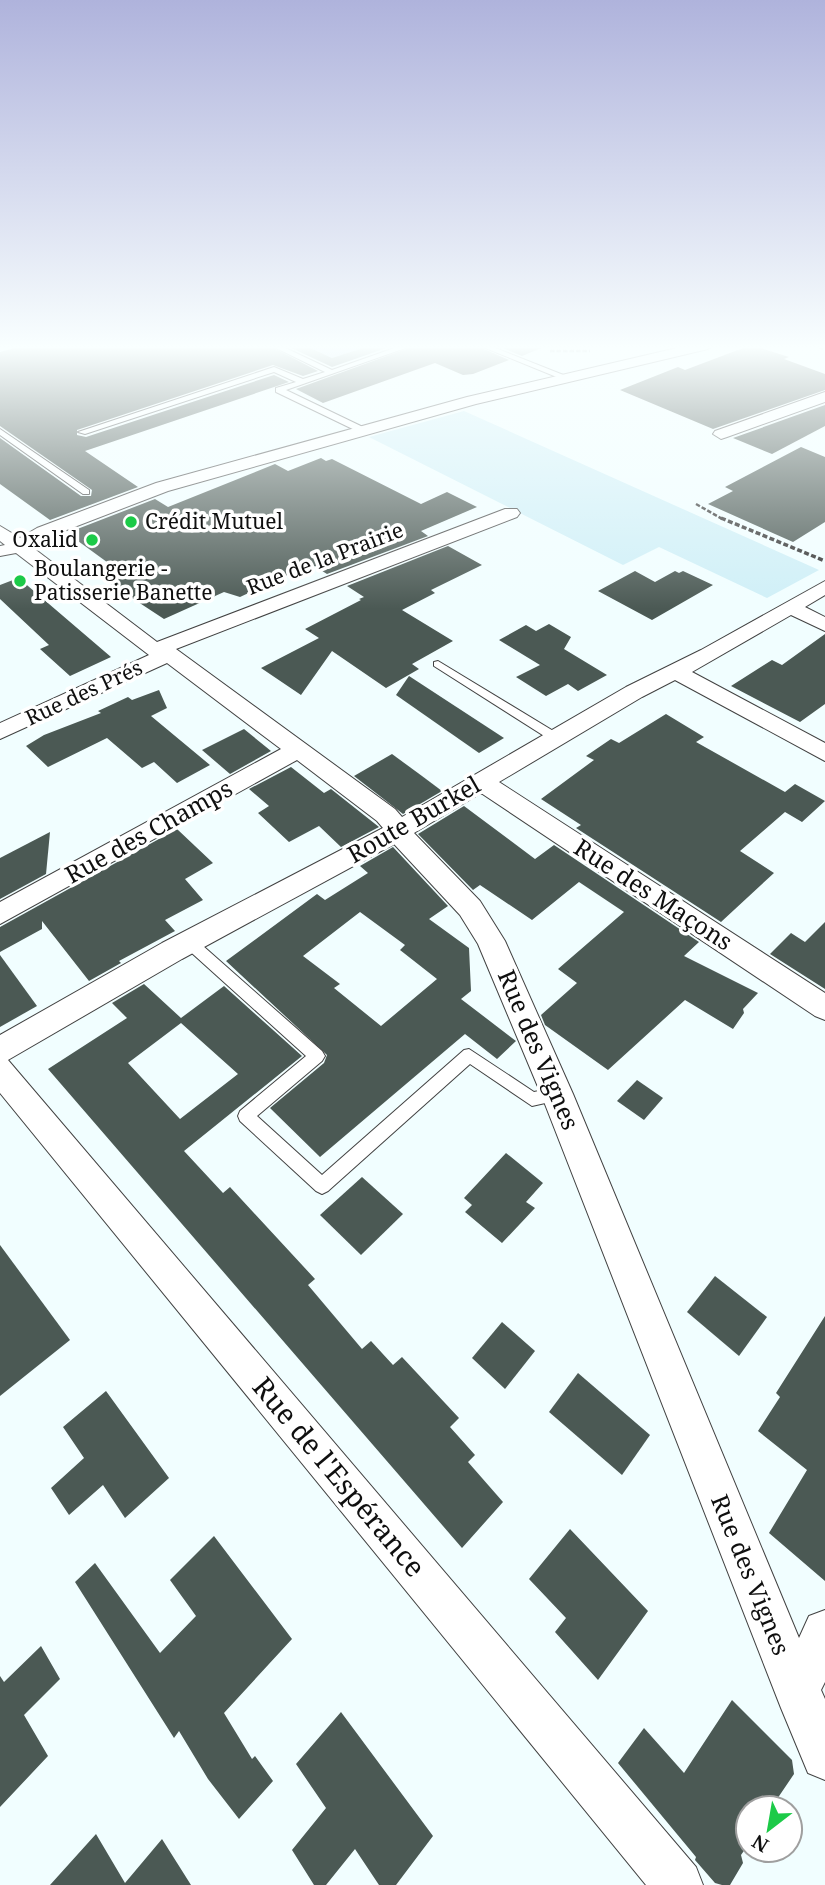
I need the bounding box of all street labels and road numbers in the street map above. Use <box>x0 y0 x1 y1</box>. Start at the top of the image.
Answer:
street label: Rue de la Prairie <box>242 515 407 601</box>
street label: Rue des Prés <box>20 653 147 731</box>
street label: Route Burkel <box>341 767 486 870</box>
street label: Rue des Champs <box>59 771 238 890</box>
street label: Rue des Maçons <box>568 830 739 957</box>
street label: Rue des Vignes <box>491 964 588 1134</box>
street label: Rue de l'Espérance <box>245 1368 435 1584</box>
street label: Rue des Vignes <box>704 1489 799 1660</box>

